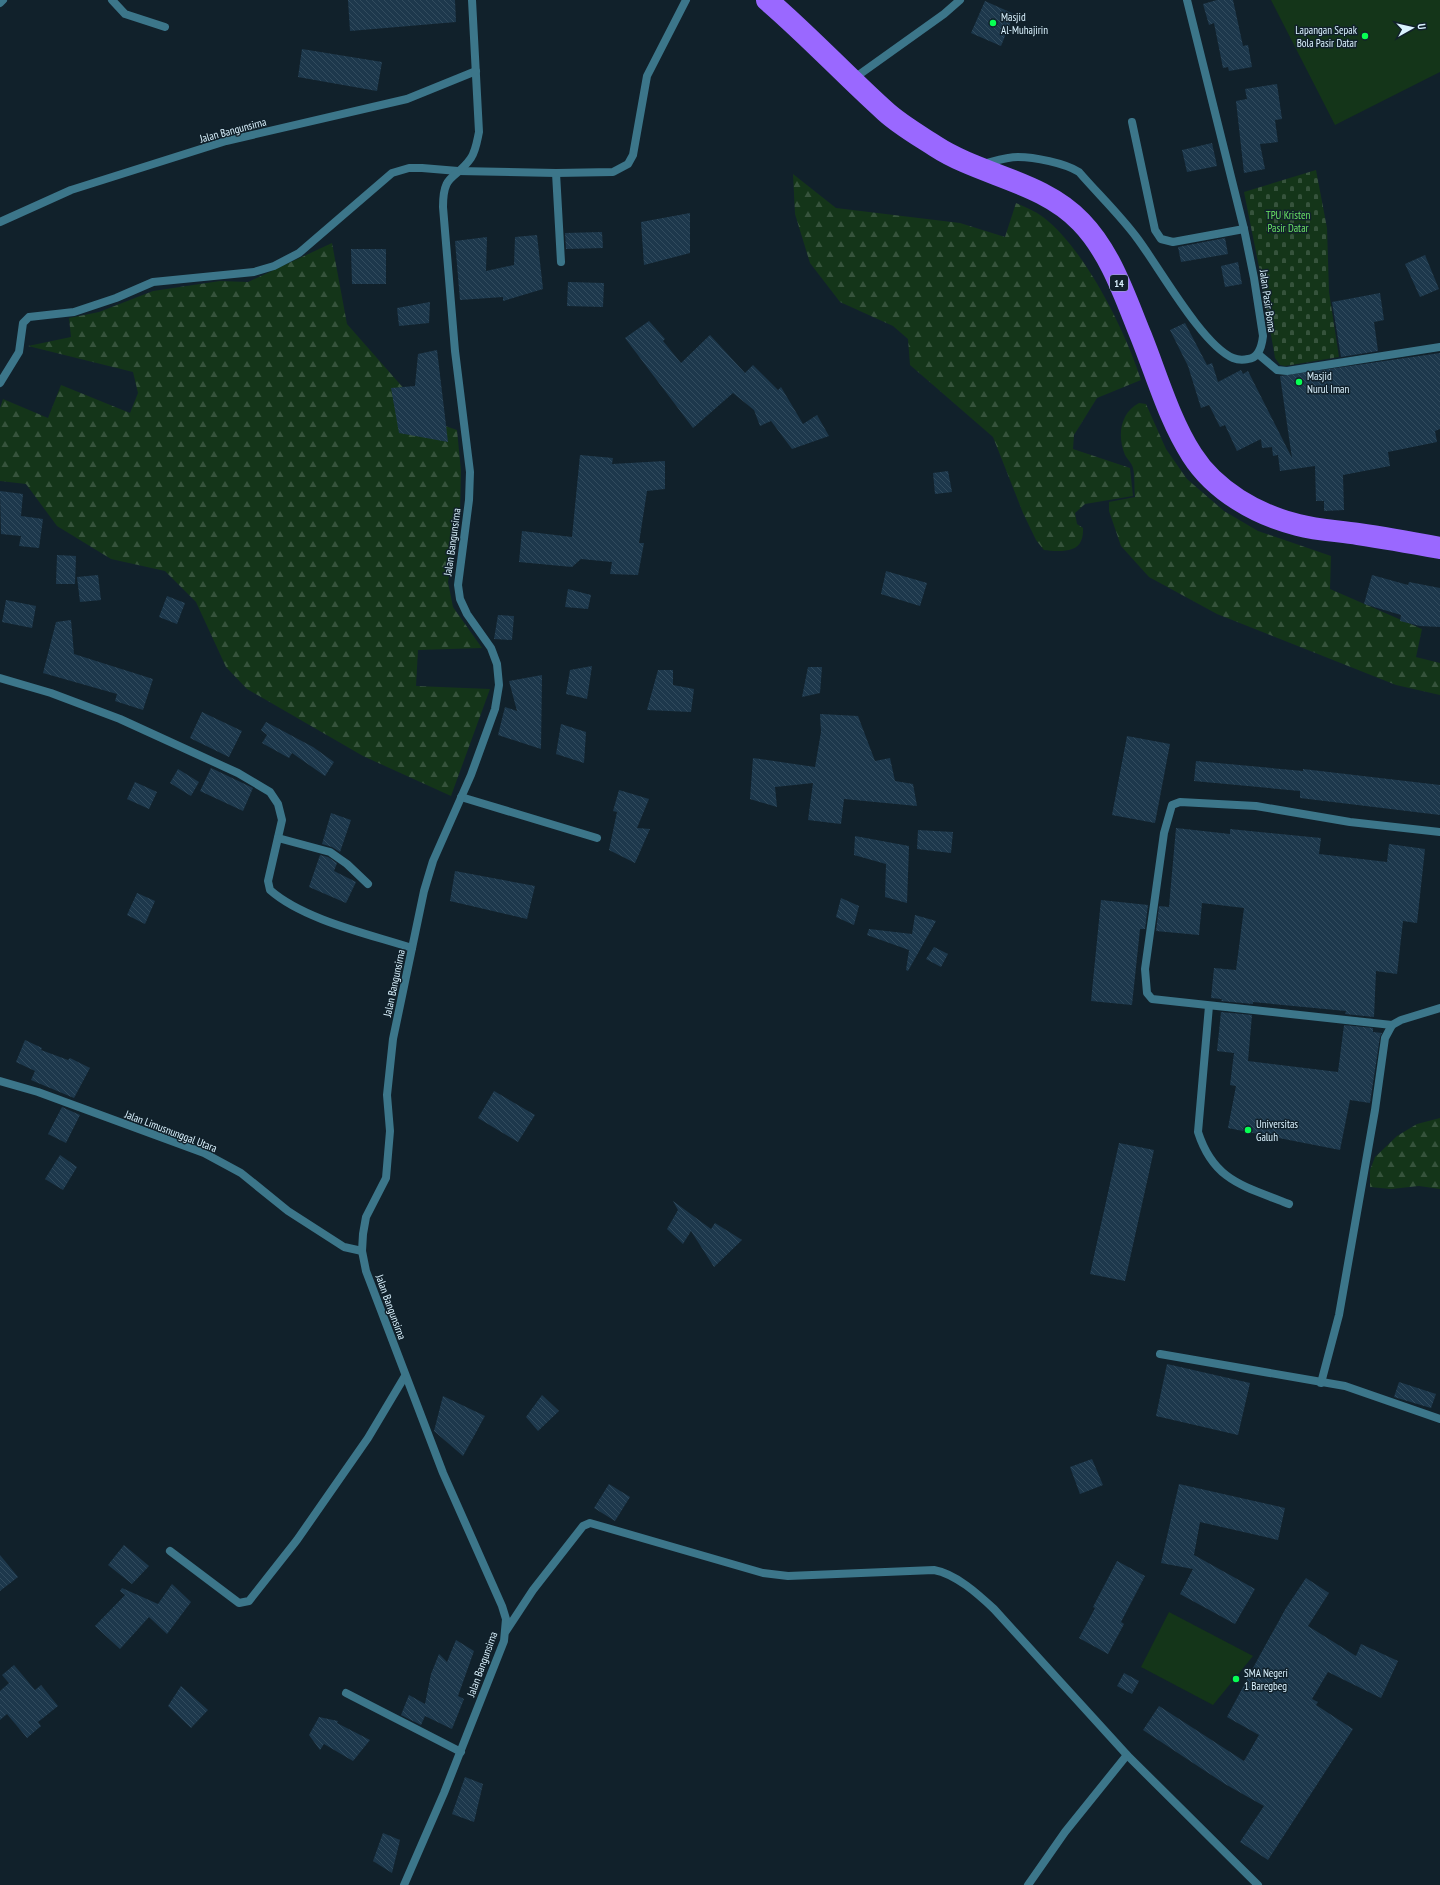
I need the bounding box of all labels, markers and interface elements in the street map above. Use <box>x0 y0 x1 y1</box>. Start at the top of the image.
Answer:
north arrow <box>1392 8 1432 48</box>
place label: Masjid Al-Muhajirin <box>1001 10 1048 37</box>
marker: Masjid Al-Muhajirin <box>988 18 998 28</box>
place label: Lapangan Sepak Bola Pasir Datar <box>1295 23 1358 50</box>
text: U <box>1415 23 1429 31</box>
marker: Lapangan Sepak Bola Pasir Datar <box>1360 31 1370 41</box>
street label: Jalan Bangunsirna <box>197 114 268 146</box>
park label: TPU Kristen Pasir Datar <box>1266 208 1310 235</box>
street label: Jalan Pasir Boma <box>1257 268 1279 333</box>
road number: 14 <box>1110 275 1128 291</box>
place label: Masjid Nurul Iman <box>1307 369 1349 396</box>
marker: Masjid Nurul Iman <box>1294 377 1304 387</box>
street label: Jalan Bangunsirna <box>440 507 464 578</box>
street label: Jalan Bangunsirna <box>380 948 408 1019</box>
street label: Jalan Limusnunggal Utara <box>122 1107 219 1155</box>
place label: Universitas Galuh <box>1256 1117 1298 1144</box>
marker: Universitas Galuh <box>1243 1125 1253 1135</box>
street label: Jalan Bangunsirna <box>372 1272 409 1341</box>
street label: Jalan Bangunsirna <box>463 1630 500 1699</box>
place label: SMA Negeri 1 Baregbeg <box>1244 1666 1288 1693</box>
marker: SMA Negeri 1 Baregbeg <box>1231 1674 1241 1684</box>

